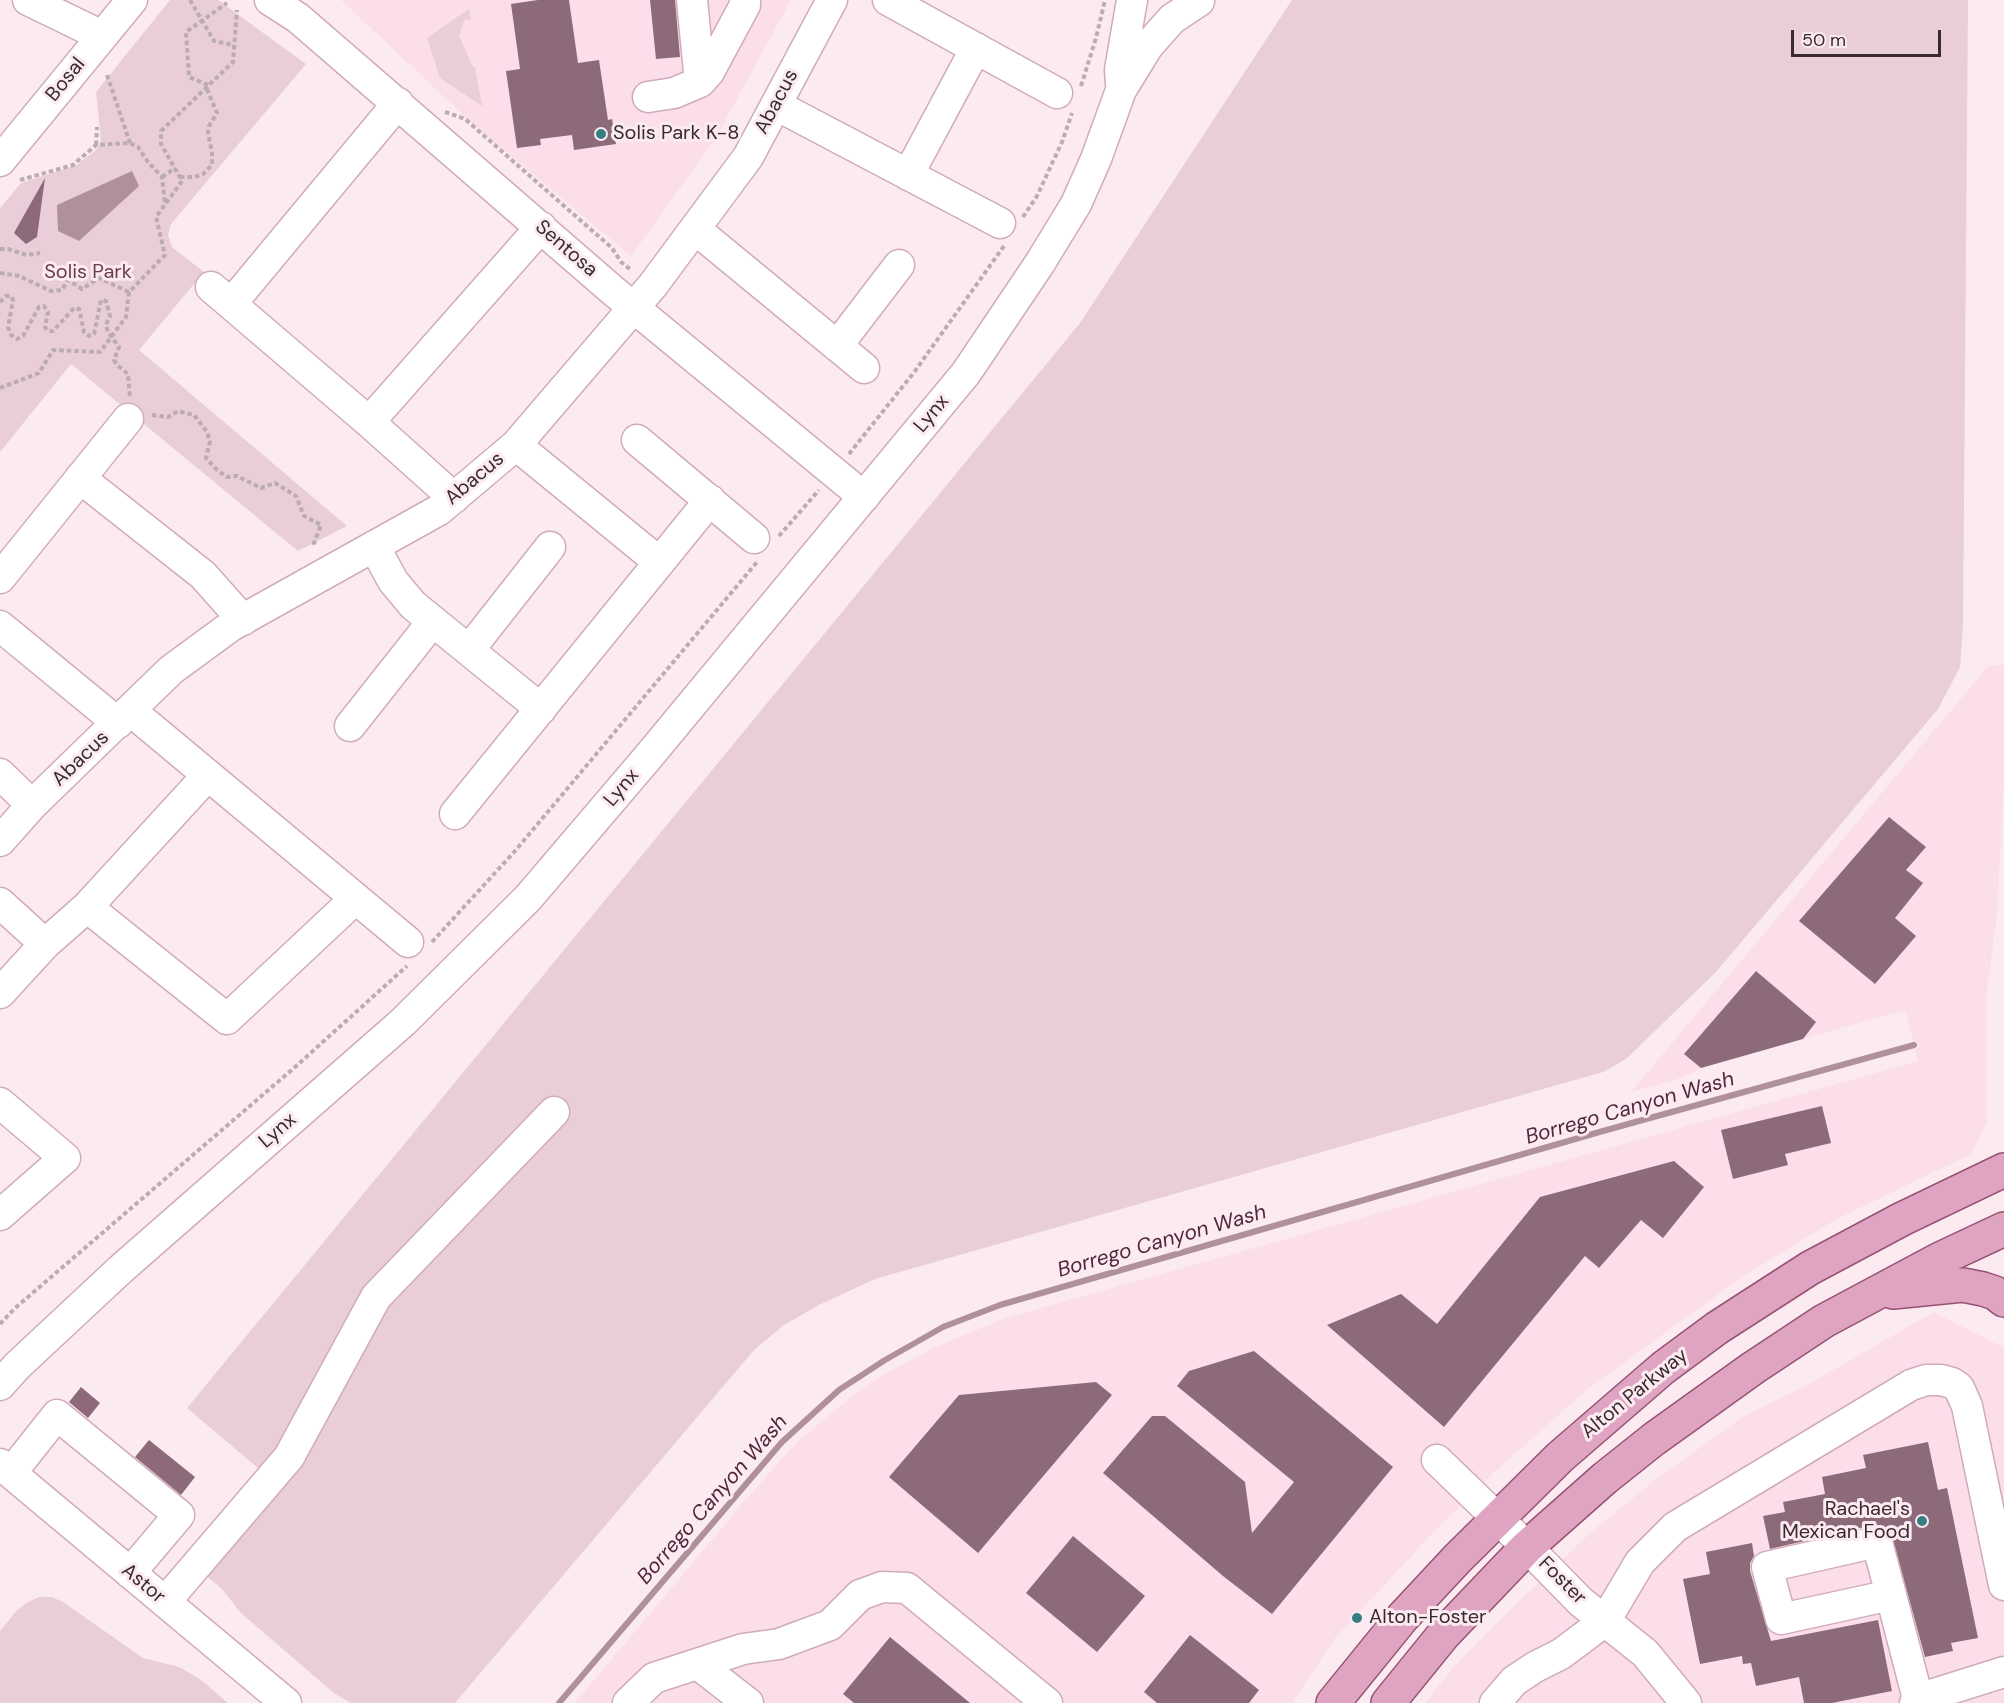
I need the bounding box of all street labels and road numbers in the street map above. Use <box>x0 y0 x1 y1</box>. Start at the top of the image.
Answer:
street label: Bosal <box>41 53 91 107</box>
street label: Abacus <box>750 66 804 138</box>
street label: Sentosa <box>530 215 602 283</box>
street label: Lynx <box>909 390 955 438</box>
street label: Abacus <box>441 447 509 511</box>
street label: Abacus <box>48 726 114 792</box>
street label: Lynx <box>599 764 645 812</box>
street label: Lynx <box>254 1108 302 1154</box>
street label: Alton Parkway <box>1577 1344 1693 1444</box>
street label: Foster <box>1533 1552 1591 1610</box>
street label: Astor <box>116 1559 170 1609</box>

